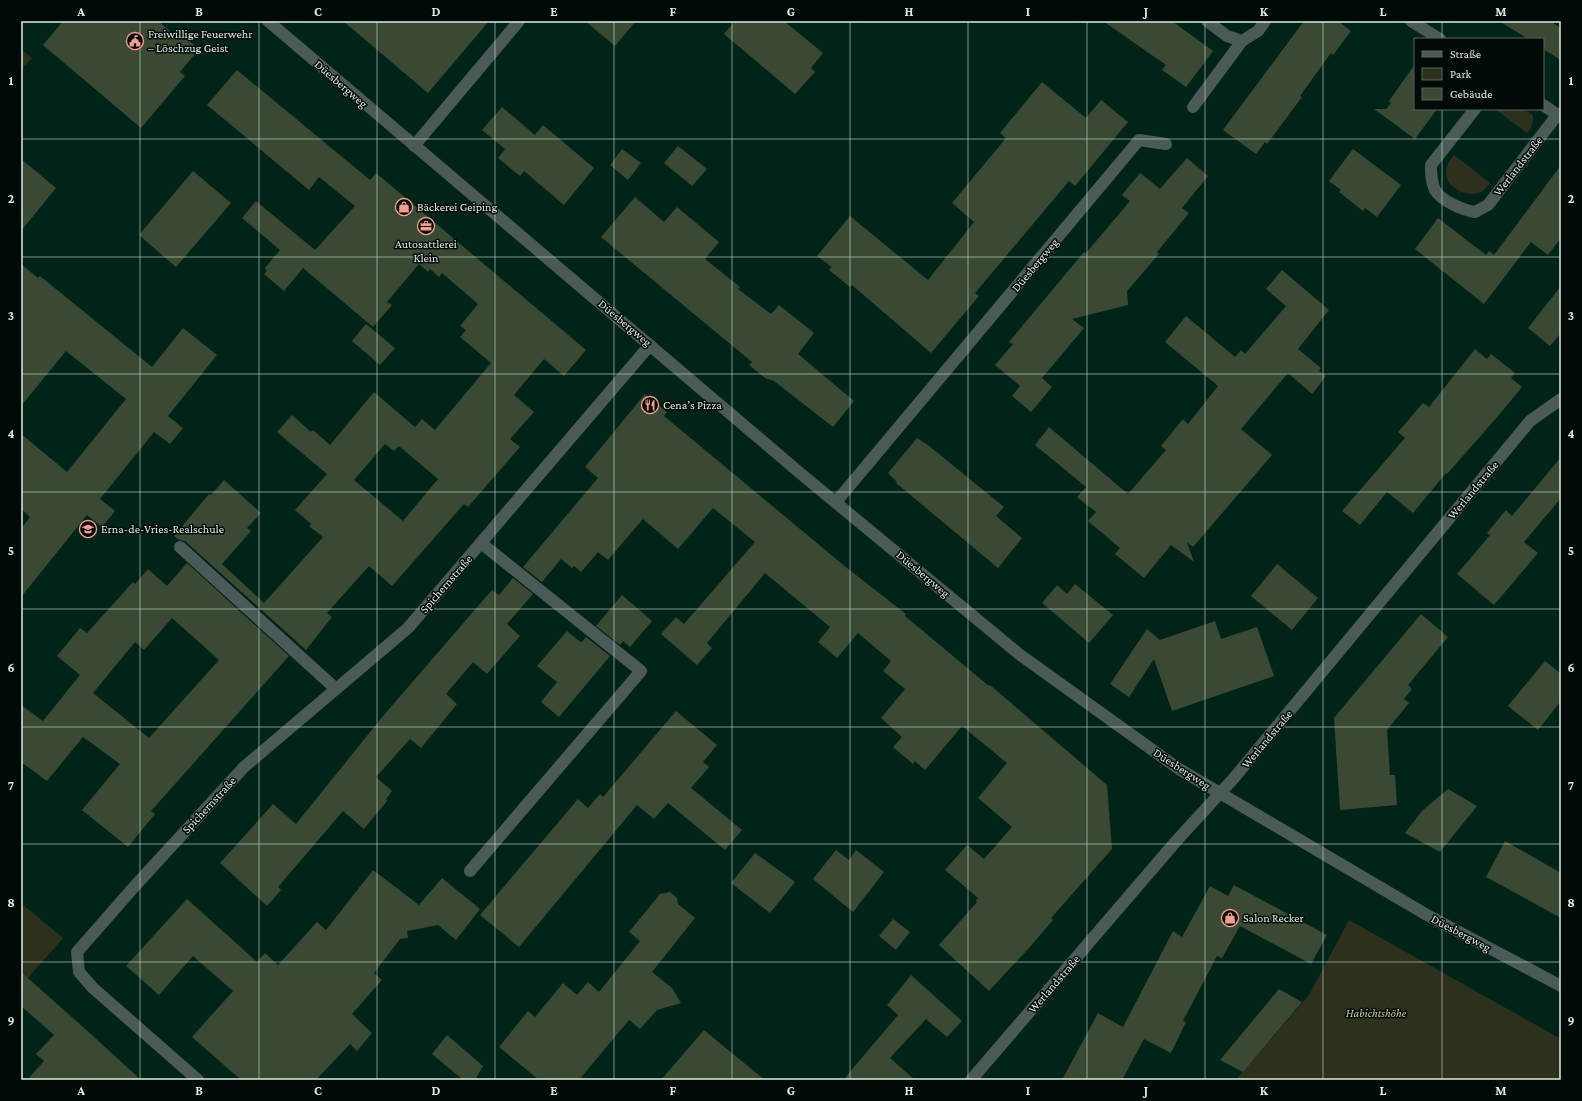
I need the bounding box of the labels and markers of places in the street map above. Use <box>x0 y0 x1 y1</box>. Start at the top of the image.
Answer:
place label: Freiwillige Feuerwehr – Löschzug Geist <box>148 27 253 55</box>
public building icon: Freiwillige Feuerwehr – Löschzug Geist <box>125 31 145 51</box>
shop icon: Bäckerei Geiping <box>394 197 414 217</box>
place label: Bäckerei Geiping <box>417 200 498 214</box>
office icon: Autosattlerei Klein <box>416 216 436 236</box>
place label: Autosattlerei Klein <box>395 237 457 265</box>
restaurant icon: Cena’s Pizza <box>640 395 660 415</box>
place label: Cena’s Pizza <box>663 398 722 412</box>
school or university icon: Erna-de-Vries-Realschule <box>78 519 98 539</box>
place label: Erna-de-Vries-Realschule <box>101 522 224 536</box>
shop icon: Salon Recker <box>1220 908 1240 928</box>
place label: Salon Recker <box>1243 911 1305 925</box>

